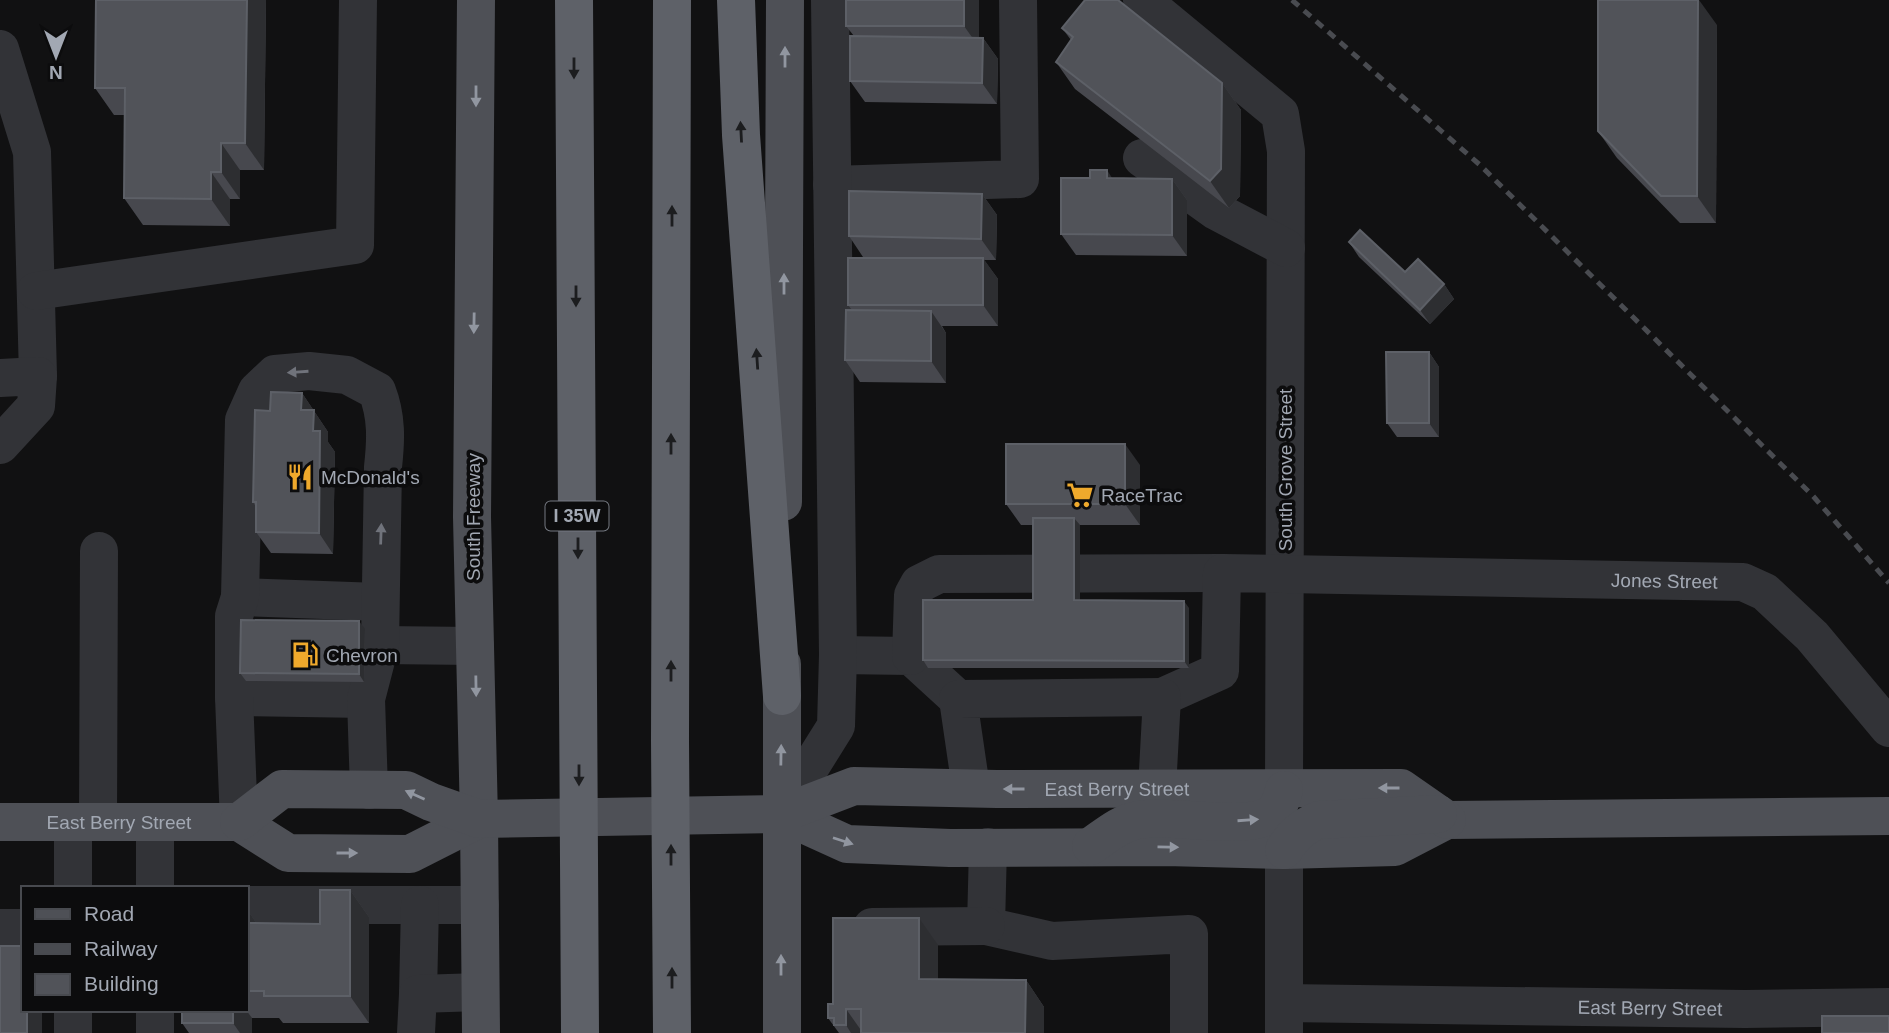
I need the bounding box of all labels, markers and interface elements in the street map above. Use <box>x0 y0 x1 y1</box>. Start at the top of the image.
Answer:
north arrow <box>21 21 91 91</box>
one-way arrow <box>779 46 791 68</box>
one-way arrow <box>568 57 580 79</box>
text: N <box>49 62 63 83</box>
one-way arrow <box>470 85 482 107</box>
one-way arrow <box>735 121 746 143</box>
one-way arrow <box>666 205 678 227</box>
one-way arrow <box>778 273 790 295</box>
one-way arrow <box>570 285 582 307</box>
one-way arrow <box>468 312 480 334</box>
one-way arrow <box>752 348 763 370</box>
one-way arrow <box>287 367 309 378</box>
street label: South Grove Street <box>1275 388 1296 551</box>
one-way arrow <box>665 433 677 455</box>
street label: South Freeway <box>463 453 484 581</box>
restaurant icon: McDonald's <box>285 462 315 492</box>
place label: McDonald's <box>321 467 420 488</box>
supermarket icon: RaceTrac <box>1065 480 1095 510</box>
place label: RaceTrac <box>1101 485 1183 506</box>
road number: I 35W <box>546 502 608 530</box>
one-way arrow <box>375 523 387 545</box>
one-way arrow <box>572 537 584 559</box>
street label: Jones Street <box>1611 569 1719 592</box>
fuel station icon: Chevron <box>290 640 320 670</box>
place label: Chevron <box>326 645 398 666</box>
one-way arrow <box>665 660 677 682</box>
one-way arrow <box>470 675 481 697</box>
one-way arrow <box>775 744 787 766</box>
one-way arrow <box>574 764 585 786</box>
street label: East Berry Street <box>1044 778 1190 799</box>
one-way arrow <box>1377 782 1399 794</box>
one-way arrow <box>1003 783 1025 795</box>
one-way arrow <box>405 789 426 800</box>
street label: East Berry Street <box>47 812 192 833</box>
one-way arrow <box>1237 814 1259 825</box>
one-way arrow <box>833 836 854 847</box>
one-way arrow <box>1157 842 1179 853</box>
one-way arrow <box>665 843 677 865</box>
one-way arrow <box>337 847 359 859</box>
legend <box>21 886 248 1012</box>
text: Road <box>84 902 134 925</box>
text: Railway <box>84 937 158 960</box>
one-way arrow <box>775 954 787 976</box>
one-way arrow <box>666 967 678 989</box>
text: Building <box>84 972 159 995</box>
street label: East Berry Street <box>1577 996 1723 1019</box>

